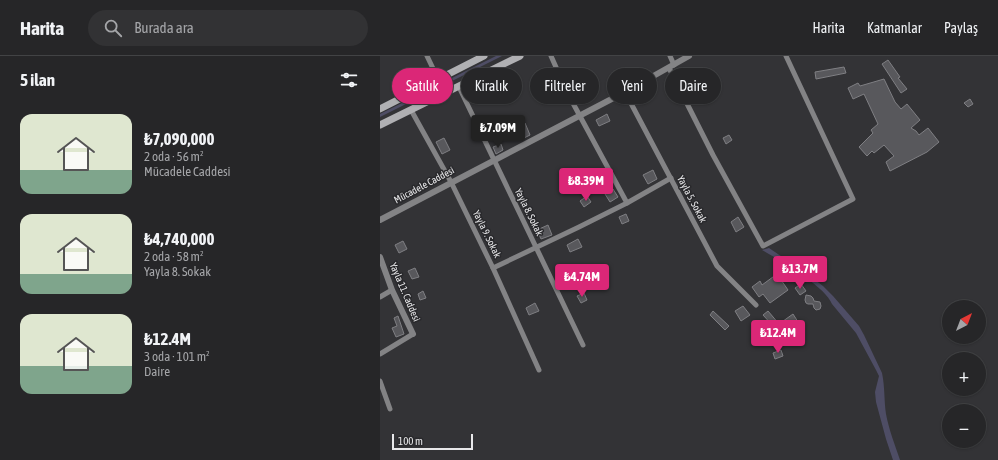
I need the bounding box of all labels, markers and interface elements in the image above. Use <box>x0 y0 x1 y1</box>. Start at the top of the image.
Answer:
search box <box>88 10 368 46</box>
text: Harita <box>20 17 64 39</box>
icon: search <box>102 17 124 39</box>
text: Burada ara <box>134 19 194 36</box>
text: Harita <box>813 20 845 36</box>
text: Katmanlar <box>867 20 922 36</box>
text: Paylaş <box>944 20 978 36</box>
chip: Satılık <box>392 68 453 104</box>
chip: Kiralık <box>461 68 522 104</box>
chip: Filtreler <box>530 68 599 104</box>
chip: Yeni <box>607 68 657 104</box>
chip: Daire <box>665 68 721 104</box>
icon: filters <box>338 69 360 91</box>
text: 5 ilan <box>20 70 55 90</box>
pin: ₺7.09M <box>465 115 531 149</box>
text: ₺7.09M <box>480 120 516 135</box>
text: ₺7,090,000 <box>144 129 214 149</box>
icon: home <box>52 130 100 178</box>
text: 2 oda · 56 m² <box>144 149 204 164</box>
text: Mücadele Caddesi <box>144 164 231 179</box>
street label: Mücadele Caddesi <box>392 165 456 205</box>
pin: ₺8.39M <box>553 168 619 202</box>
text: ₺8.39M <box>568 173 604 188</box>
street label: Yayla 5. Sokak <box>675 174 709 225</box>
street label: Yayla 8. Sokak <box>513 186 545 238</box>
street label: Yayla 9. Sokak <box>471 208 503 260</box>
text: ₺4,740,000 <box>144 229 214 249</box>
icon: home <box>52 230 100 278</box>
text: 2 oda · 58 m² <box>144 249 204 264</box>
pin: ₺13.7M <box>767 256 833 290</box>
street label: Yayla 11. Caddesi <box>388 261 422 323</box>
text: ₺13.7M <box>782 261 818 276</box>
text: Yayla 8. Sokak <box>144 264 211 279</box>
pin: ₺4.74M <box>549 264 615 298</box>
text: ₺4.74M <box>564 269 600 284</box>
north arrow <box>942 300 986 344</box>
map controls <box>942 300 986 448</box>
pin: ₺12.4M <box>745 320 811 354</box>
text: ₺12.4M <box>760 325 796 340</box>
text: ₺12.4M <box>144 329 191 349</box>
icon: home <box>52 330 100 378</box>
text: 3 oda · 101 m² <box>144 349 210 364</box>
button: + <box>942 352 986 396</box>
text: Daire <box>144 364 170 379</box>
button: − <box>942 404 986 448</box>
scale bar <box>392 432 473 451</box>
text: 100 m <box>398 435 423 447</box>

